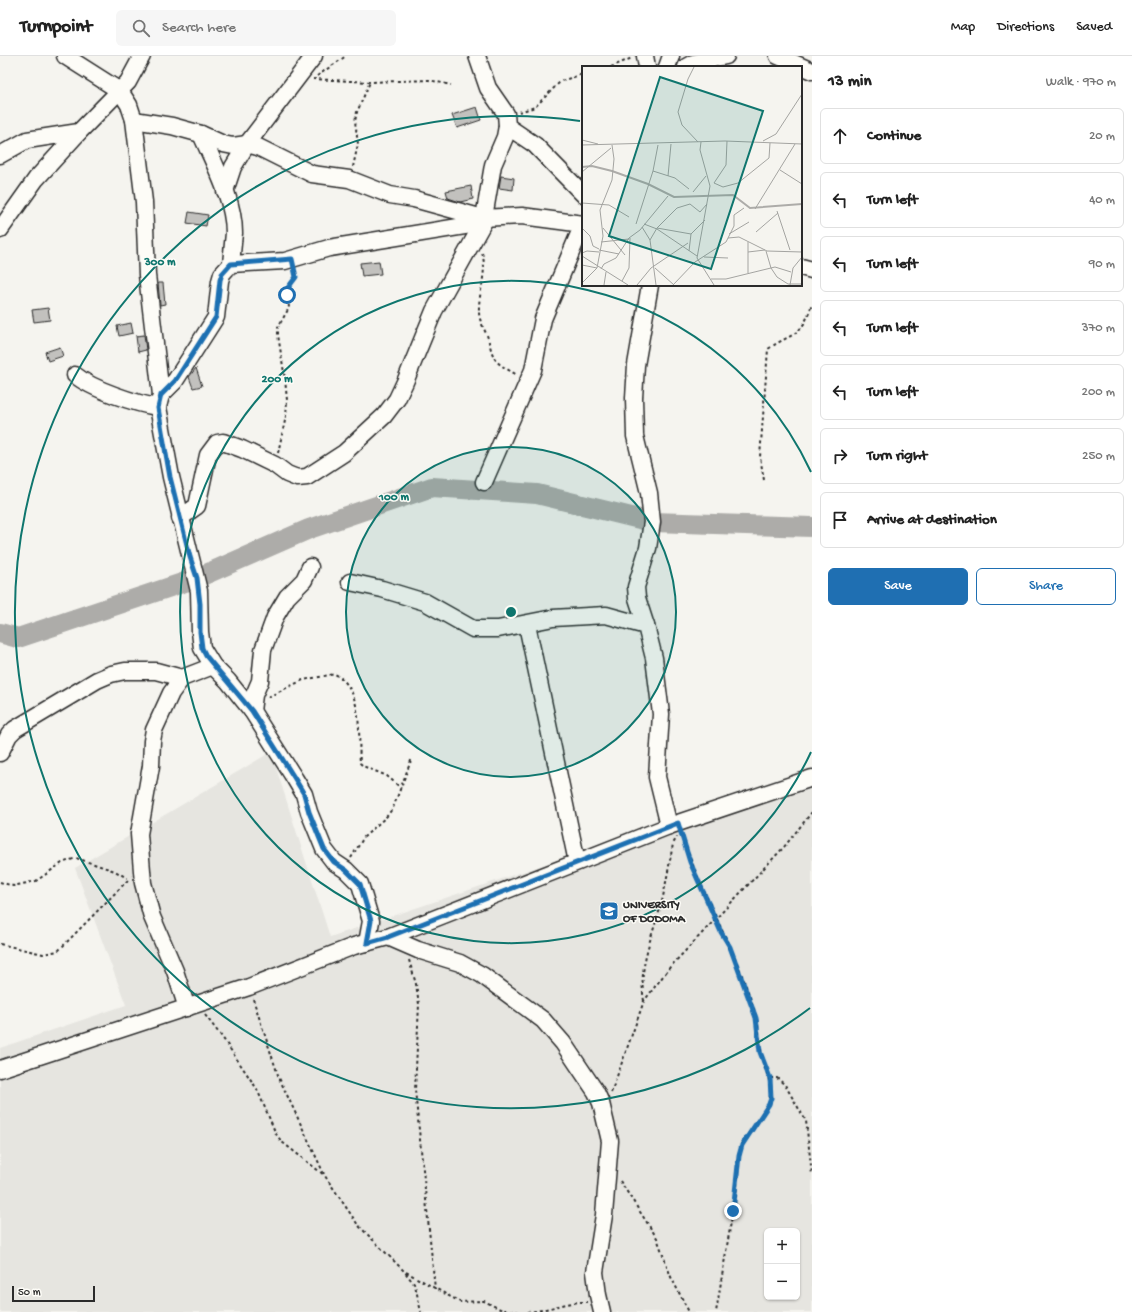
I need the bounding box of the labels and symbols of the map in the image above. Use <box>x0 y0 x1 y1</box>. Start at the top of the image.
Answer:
inset map <box>582 66 802 286</box>
text: 300 m <box>143 256 176 270</box>
route start <box>278 286 296 304</box>
text: 200 m <box>262 373 293 387</box>
text: 100 m <box>378 491 409 505</box>
centre of rings <box>504 605 518 619</box>
place label: UNIVERSITY OF DODOMA <box>623 899 686 927</box>
school or university icon: UNIVERSITY OF DODOMA <box>598 900 620 922</box>
route end <box>724 1202 742 1220</box>
scale bar <box>12 1284 95 1303</box>

